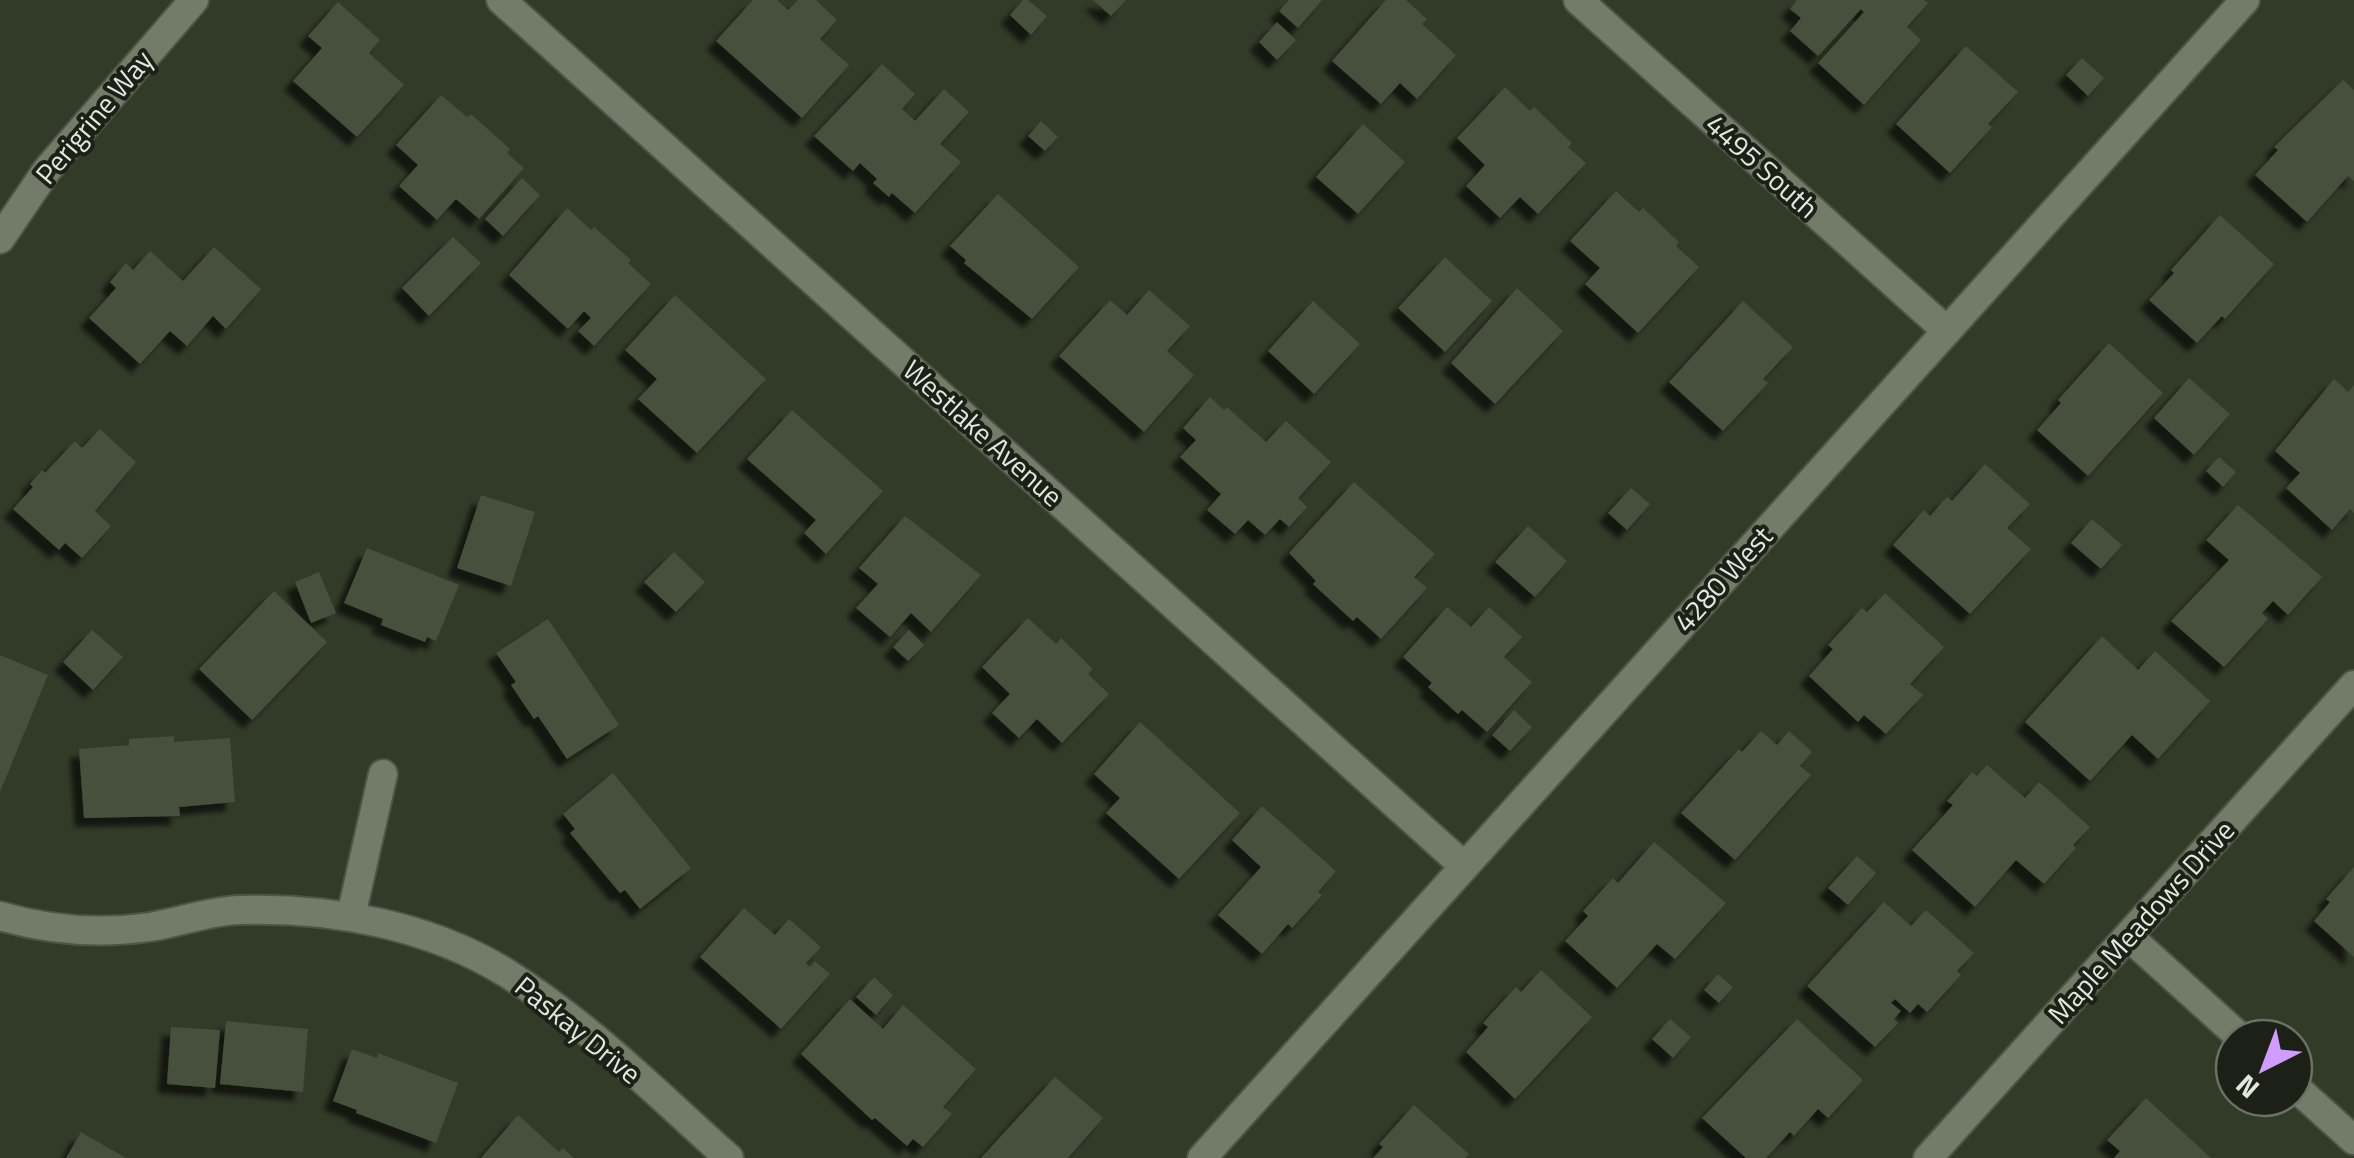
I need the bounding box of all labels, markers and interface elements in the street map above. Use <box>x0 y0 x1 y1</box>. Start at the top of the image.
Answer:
street label: Perigrine Way <box>24 40 163 193</box>
street label: 4495 South <box>1696 103 1828 228</box>
street label: Westlake Avenue <box>894 349 1073 516</box>
street label: 4280 West <box>1663 516 1782 641</box>
street label: Maple Meadows Drive <box>2037 810 2244 1033</box>
street label: Paskay Drive <box>506 965 651 1094</box>
north arrow <box>2214 1018 2314 1118</box>
text: N <box>2225 1064 2269 1109</box>

